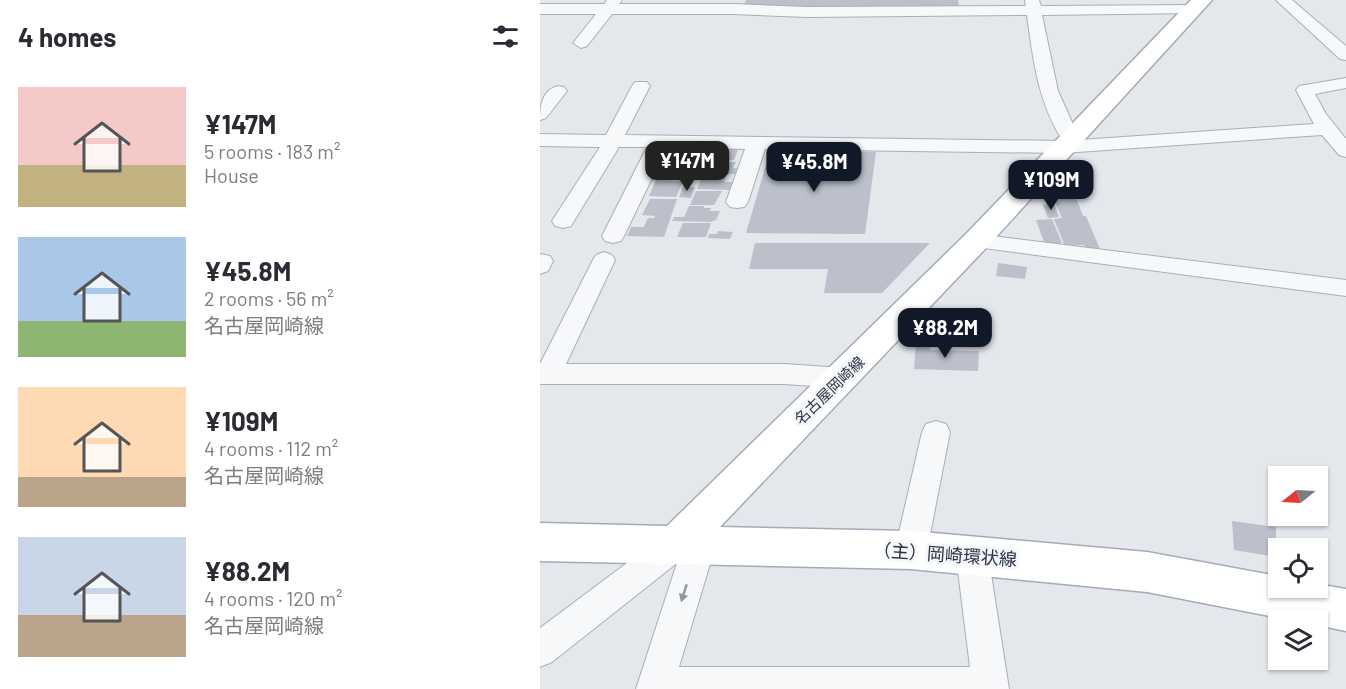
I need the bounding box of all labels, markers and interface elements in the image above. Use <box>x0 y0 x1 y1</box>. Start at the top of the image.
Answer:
icon: filters <box>489 20 522 53</box>
text: 4 homes <box>18 21 116 52</box>
text: ¥147M <box>204 108 276 139</box>
icon: home <box>66 111 138 183</box>
text: 5 rooms · 183 m² <box>204 139 340 163</box>
pin: ¥147M <box>645 141 729 192</box>
pin: ¥45.8M <box>765 142 863 193</box>
text: ¥147M <box>659 148 715 172</box>
text: ¥45.8M <box>780 149 848 173</box>
pin: ¥109M <box>1009 160 1093 211</box>
text: House <box>204 163 259 187</box>
text: ¥109M <box>1022 167 1080 191</box>
text: ¥45.8M <box>204 255 291 286</box>
icon: home <box>66 261 138 333</box>
text: 2 rooms · 56 m² <box>204 286 334 310</box>
pin: ¥88.2M <box>896 308 994 359</box>
text: 名古屋岡崎線 <box>204 313 324 337</box>
text: ¥88.2M <box>912 315 978 339</box>
street label: 名古屋岡崎線 <box>790 352 868 428</box>
text: ¥109M <box>204 405 278 436</box>
icon: home <box>66 411 138 483</box>
text: 4 rooms · 112 m² <box>204 436 338 460</box>
text: 名古屋岡崎線 <box>204 463 324 487</box>
north arrow <box>1268 466 1328 526</box>
map controls <box>1268 466 1328 670</box>
street label: （主）岡崎環状線 <box>872 538 1018 570</box>
button: locate <box>1268 538 1328 598</box>
text: ¥88.2M <box>204 555 290 586</box>
icon: home <box>66 561 138 633</box>
one-way arrow <box>679 584 689 602</box>
text: 4 rooms · 120 m² <box>204 586 342 610</box>
button: layers <box>1268 610 1328 670</box>
text: 名古屋岡崎線 <box>204 613 324 637</box>

